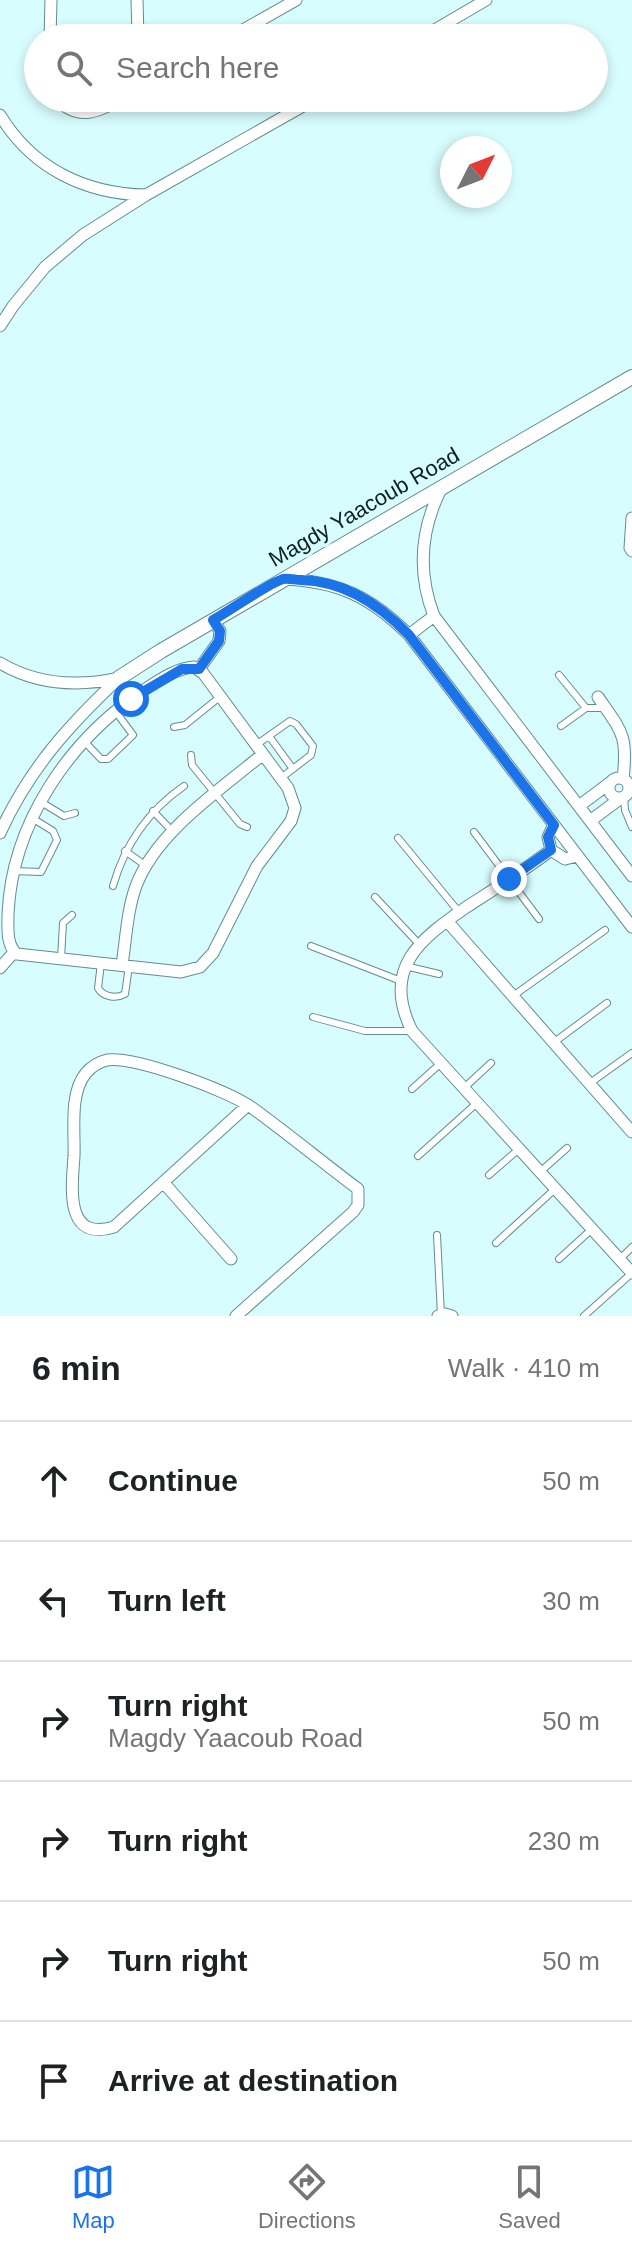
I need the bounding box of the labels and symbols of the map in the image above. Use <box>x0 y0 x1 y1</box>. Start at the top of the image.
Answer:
north arrow <box>440 136 512 208</box>
street label: Magdy Yaacoub Road <box>264 442 464 572</box>
route start <box>113 681 149 717</box>
route end <box>491 861 527 897</box>

